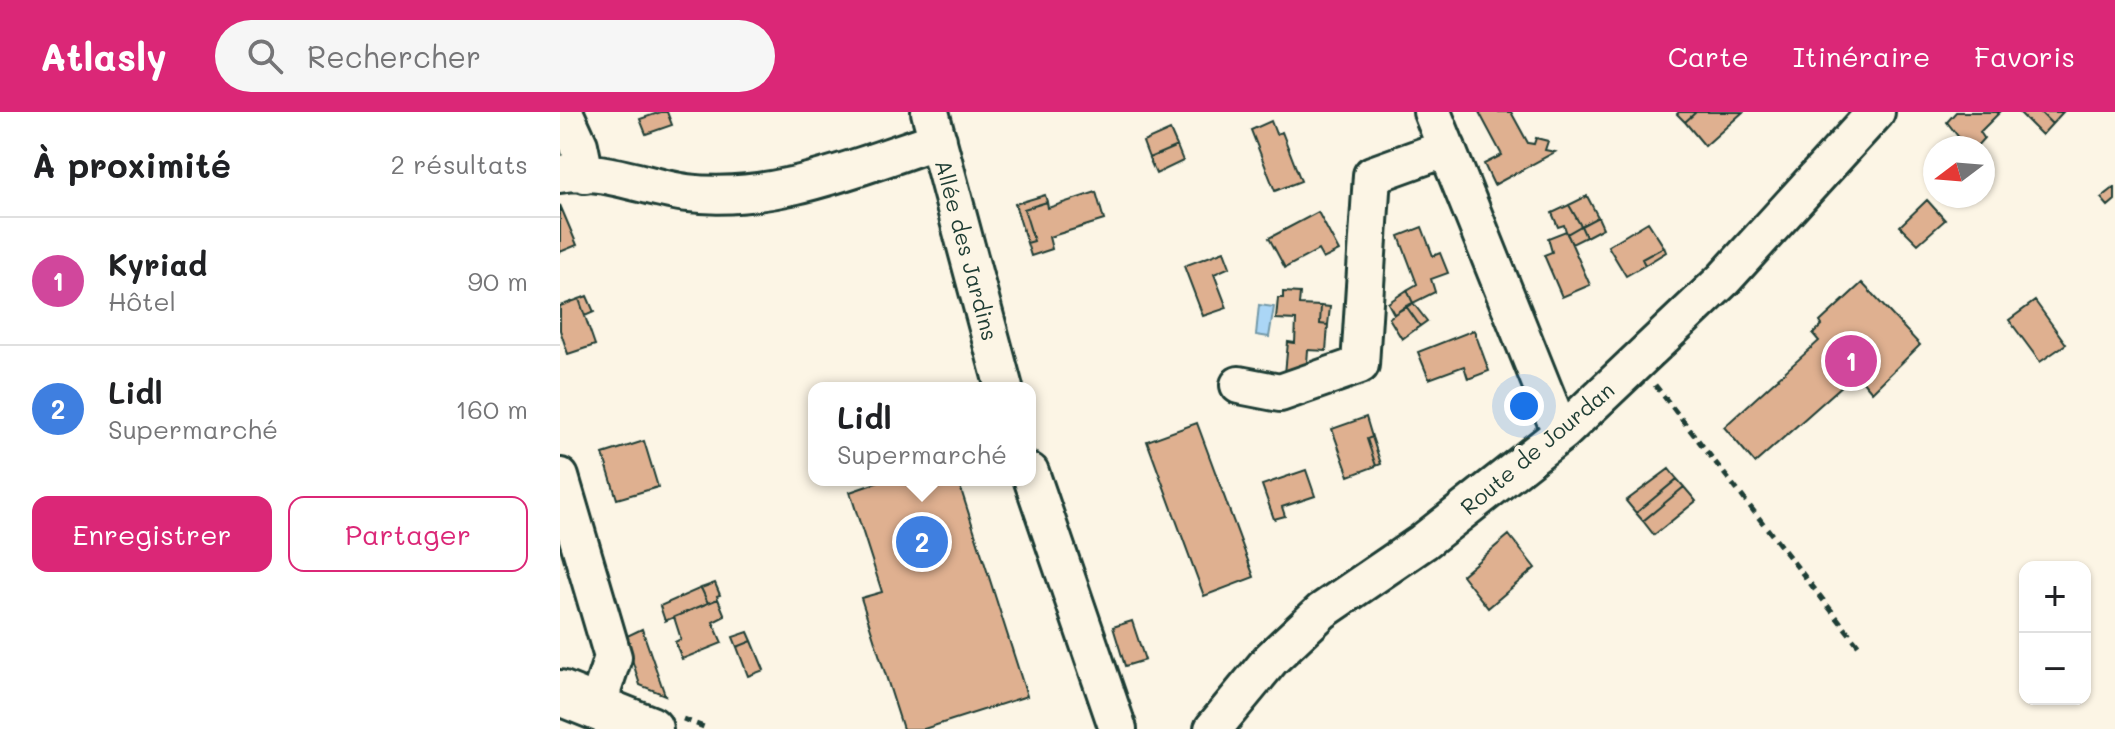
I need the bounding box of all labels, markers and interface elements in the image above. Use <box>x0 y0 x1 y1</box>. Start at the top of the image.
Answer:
search box <box>215 20 775 92</box>
text: Atlasly <box>40 31 167 81</box>
icon: search <box>243 34 287 78</box>
text: Rechercher <box>307 36 481 76</box>
text: Carte <box>1668 38 1749 74</box>
text: Itinéraire <box>1793 38 1930 74</box>
text: Favoris <box>1974 38 2075 74</box>
north arrow <box>1923 136 1995 208</box>
text: À proximité <box>32 142 231 187</box>
text: 2 résultats <box>390 147 528 181</box>
street label: Allée des Jardins <box>929 156 1005 344</box>
text: Kyriad <box>108 244 207 284</box>
text: 1 <box>52 264 64 298</box>
text: 90 m <box>468 264 528 298</box>
text: Hôtel <box>108 284 176 318</box>
pin: 1 <box>1825 331 1877 391</box>
text: Lidl <box>108 372 163 412</box>
street label: Route de Jourdan <box>1454 375 1620 521</box>
popup <box>808 382 1036 486</box>
your location <box>1504 386 1544 426</box>
text: 2 <box>51 392 65 426</box>
text: 160 m <box>456 392 528 426</box>
text: Lidl <box>837 397 892 437</box>
text: Supermarché <box>108 412 278 446</box>
text: Supermarché <box>837 437 1007 471</box>
button: Enregistrer <box>32 496 272 572</box>
button: Partager <box>288 496 528 572</box>
pin: 2 <box>896 512 948 572</box>
map controls <box>2019 561 2091 705</box>
button: + <box>2019 561 2091 633</box>
button: − <box>2019 633 2091 705</box>

